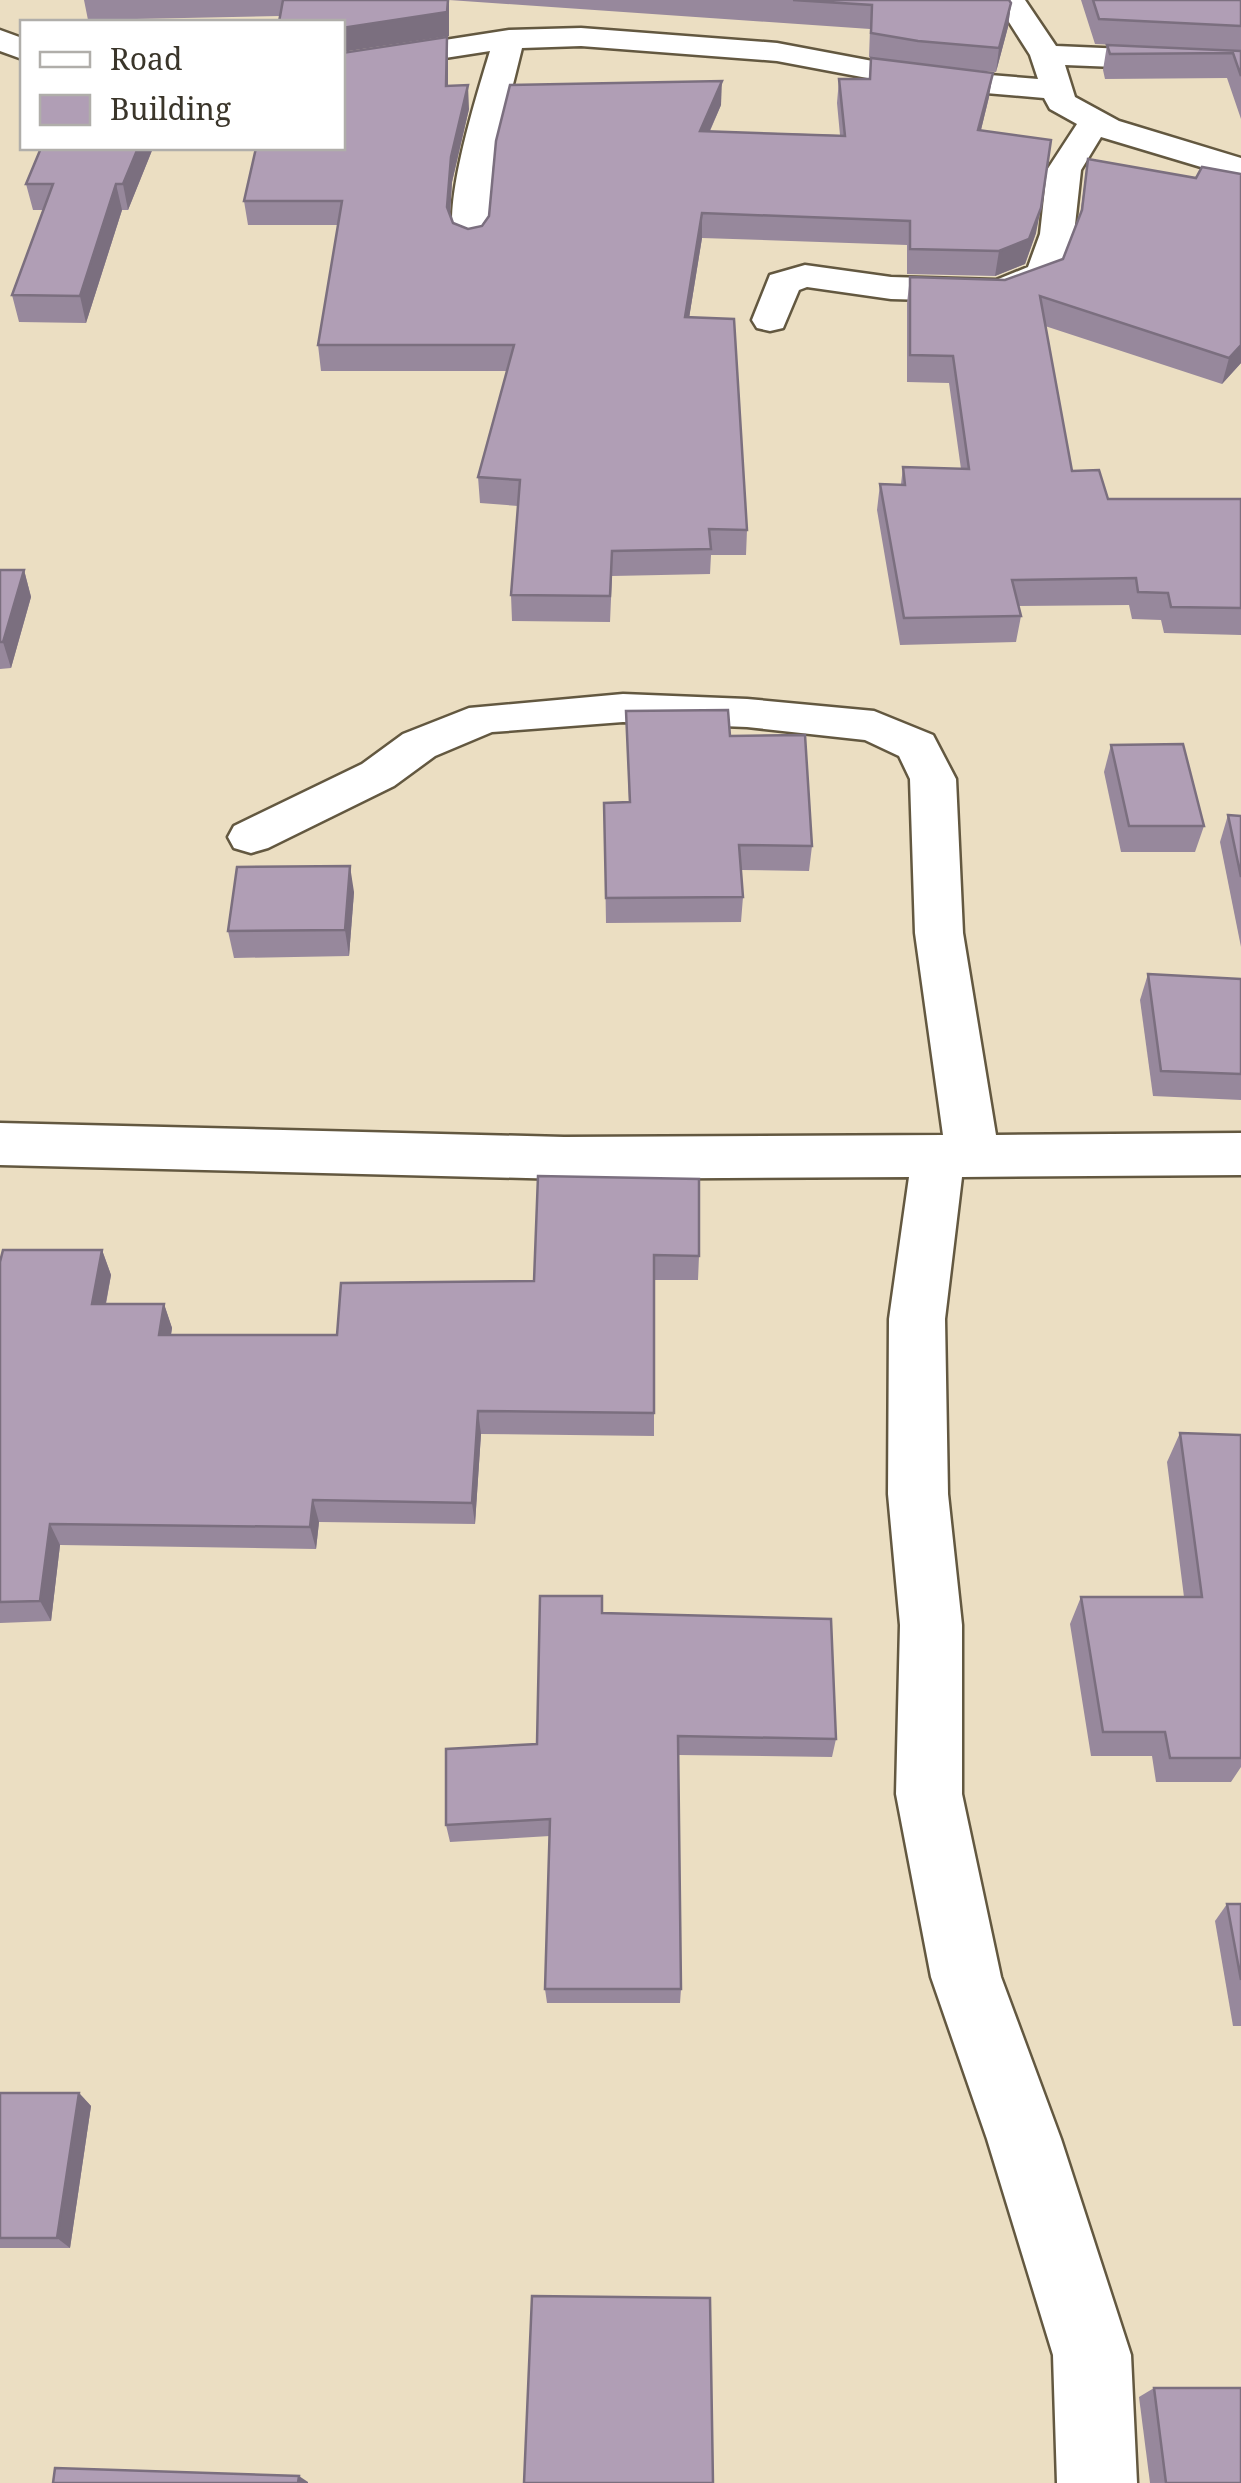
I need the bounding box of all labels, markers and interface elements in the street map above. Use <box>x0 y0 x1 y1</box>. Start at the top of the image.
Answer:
legend <box>20 20 345 150</box>
text: Road <box>110 38 182 79</box>
text: Building <box>110 88 231 129</box>

